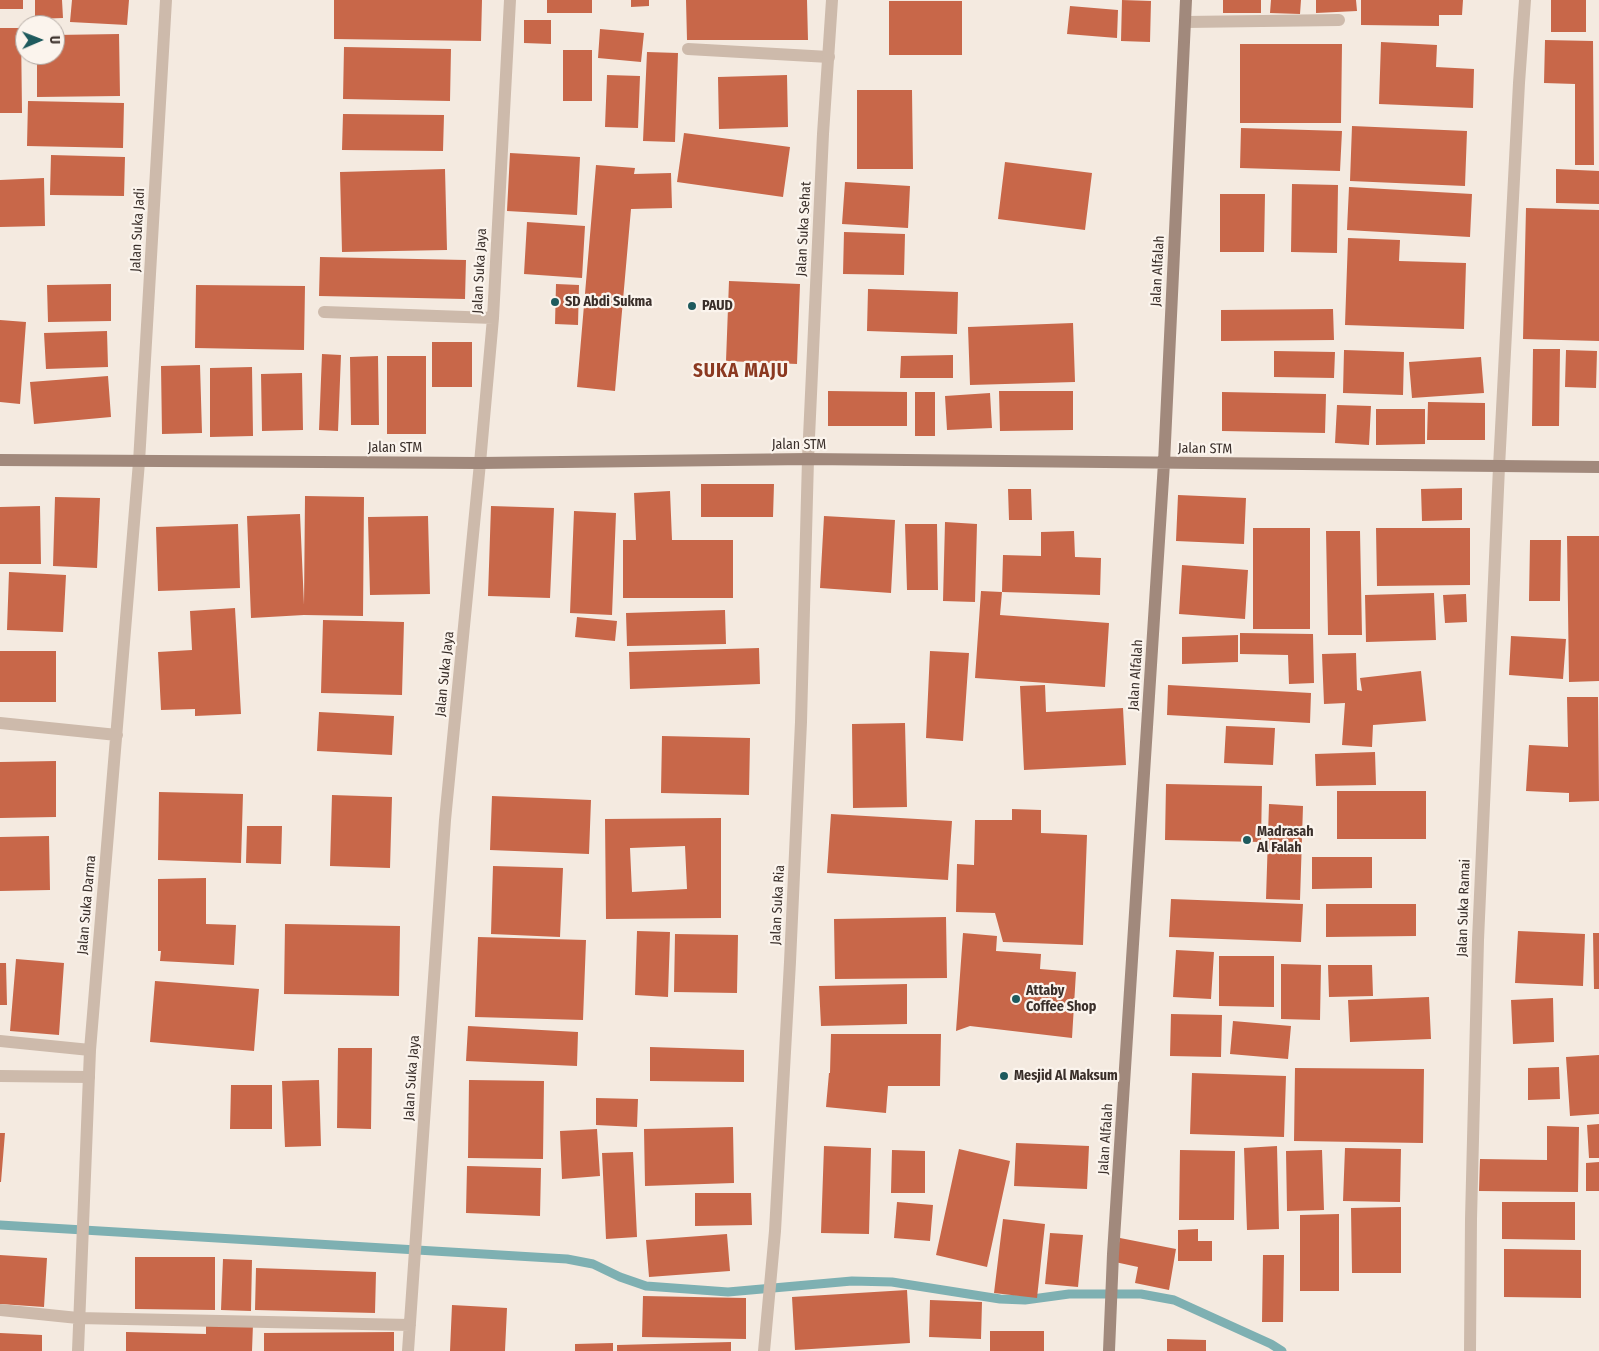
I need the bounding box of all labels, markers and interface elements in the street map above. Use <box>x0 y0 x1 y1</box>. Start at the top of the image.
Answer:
north arrow <box>15 15 65 65</box>
text: U <box>46 35 63 44</box>
street label: Jalan Suka Sehat <box>793 181 815 277</box>
street label: Jalan Suka Jadi <box>127 188 149 272</box>
street label: Jalan Suka Jaya <box>469 228 491 314</box>
street label: Jalan Alfalah <box>1148 235 1168 307</box>
place label: SD Abdi Sukma <box>565 294 652 310</box>
marker: SD Abdi Sukma <box>549 296 561 308</box>
place label: PAUD <box>702 298 733 314</box>
marker: PAUD <box>686 300 698 312</box>
district label: SUKA MAJU <box>692 361 790 383</box>
street label: Jalan STM <box>772 437 826 453</box>
street label: Jalan STM <box>368 440 422 456</box>
street label: Jalan STM <box>1178 440 1232 458</box>
street label: Jalan Suka Jaya <box>432 630 458 718</box>
street label: Jalan Alfalah <box>1125 639 1147 711</box>
place label: Madrasah Al Falah <box>1257 824 1314 856</box>
marker: Madrasah Al Falah <box>1241 834 1253 846</box>
street label: Jalan Suka Darma <box>74 855 100 955</box>
street label: Jalan Suka Ramai <box>1454 859 1474 957</box>
street label: Jalan Suka Ria <box>768 864 788 946</box>
place label: Attaby Coffee Shop <box>1026 983 1096 1016</box>
marker: Attaby Coffee Shop <box>1010 993 1022 1005</box>
street label: Jalan Suka Jaya <box>401 1035 423 1121</box>
place label: Mesjid Al Maksum <box>1014 1068 1118 1084</box>
marker: Mesjid Al Maksum <box>998 1070 1010 1082</box>
street label: Jalan Alfalah <box>1095 1103 1117 1175</box>

